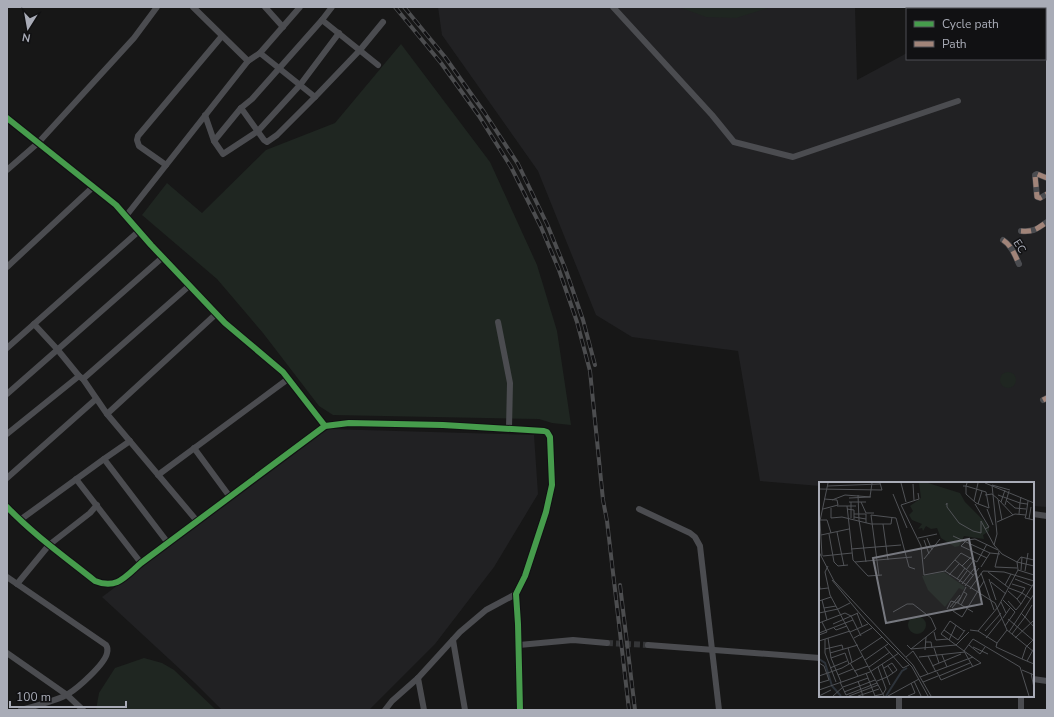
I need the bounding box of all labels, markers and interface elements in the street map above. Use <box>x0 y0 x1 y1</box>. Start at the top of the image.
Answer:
north arrow <box>8 8 48 48</box>
legend <box>906 8 1046 60</box>
text: Cycle path <box>942 16 999 32</box>
text: N <box>21 29 32 45</box>
text: Path <box>942 36 967 52</box>
street label: EC <box>1010 236 1030 256</box>
inset map <box>819 482 1034 697</box>
scale bar <box>10 683 126 709</box>
text: 100 m <box>16 689 51 705</box>

